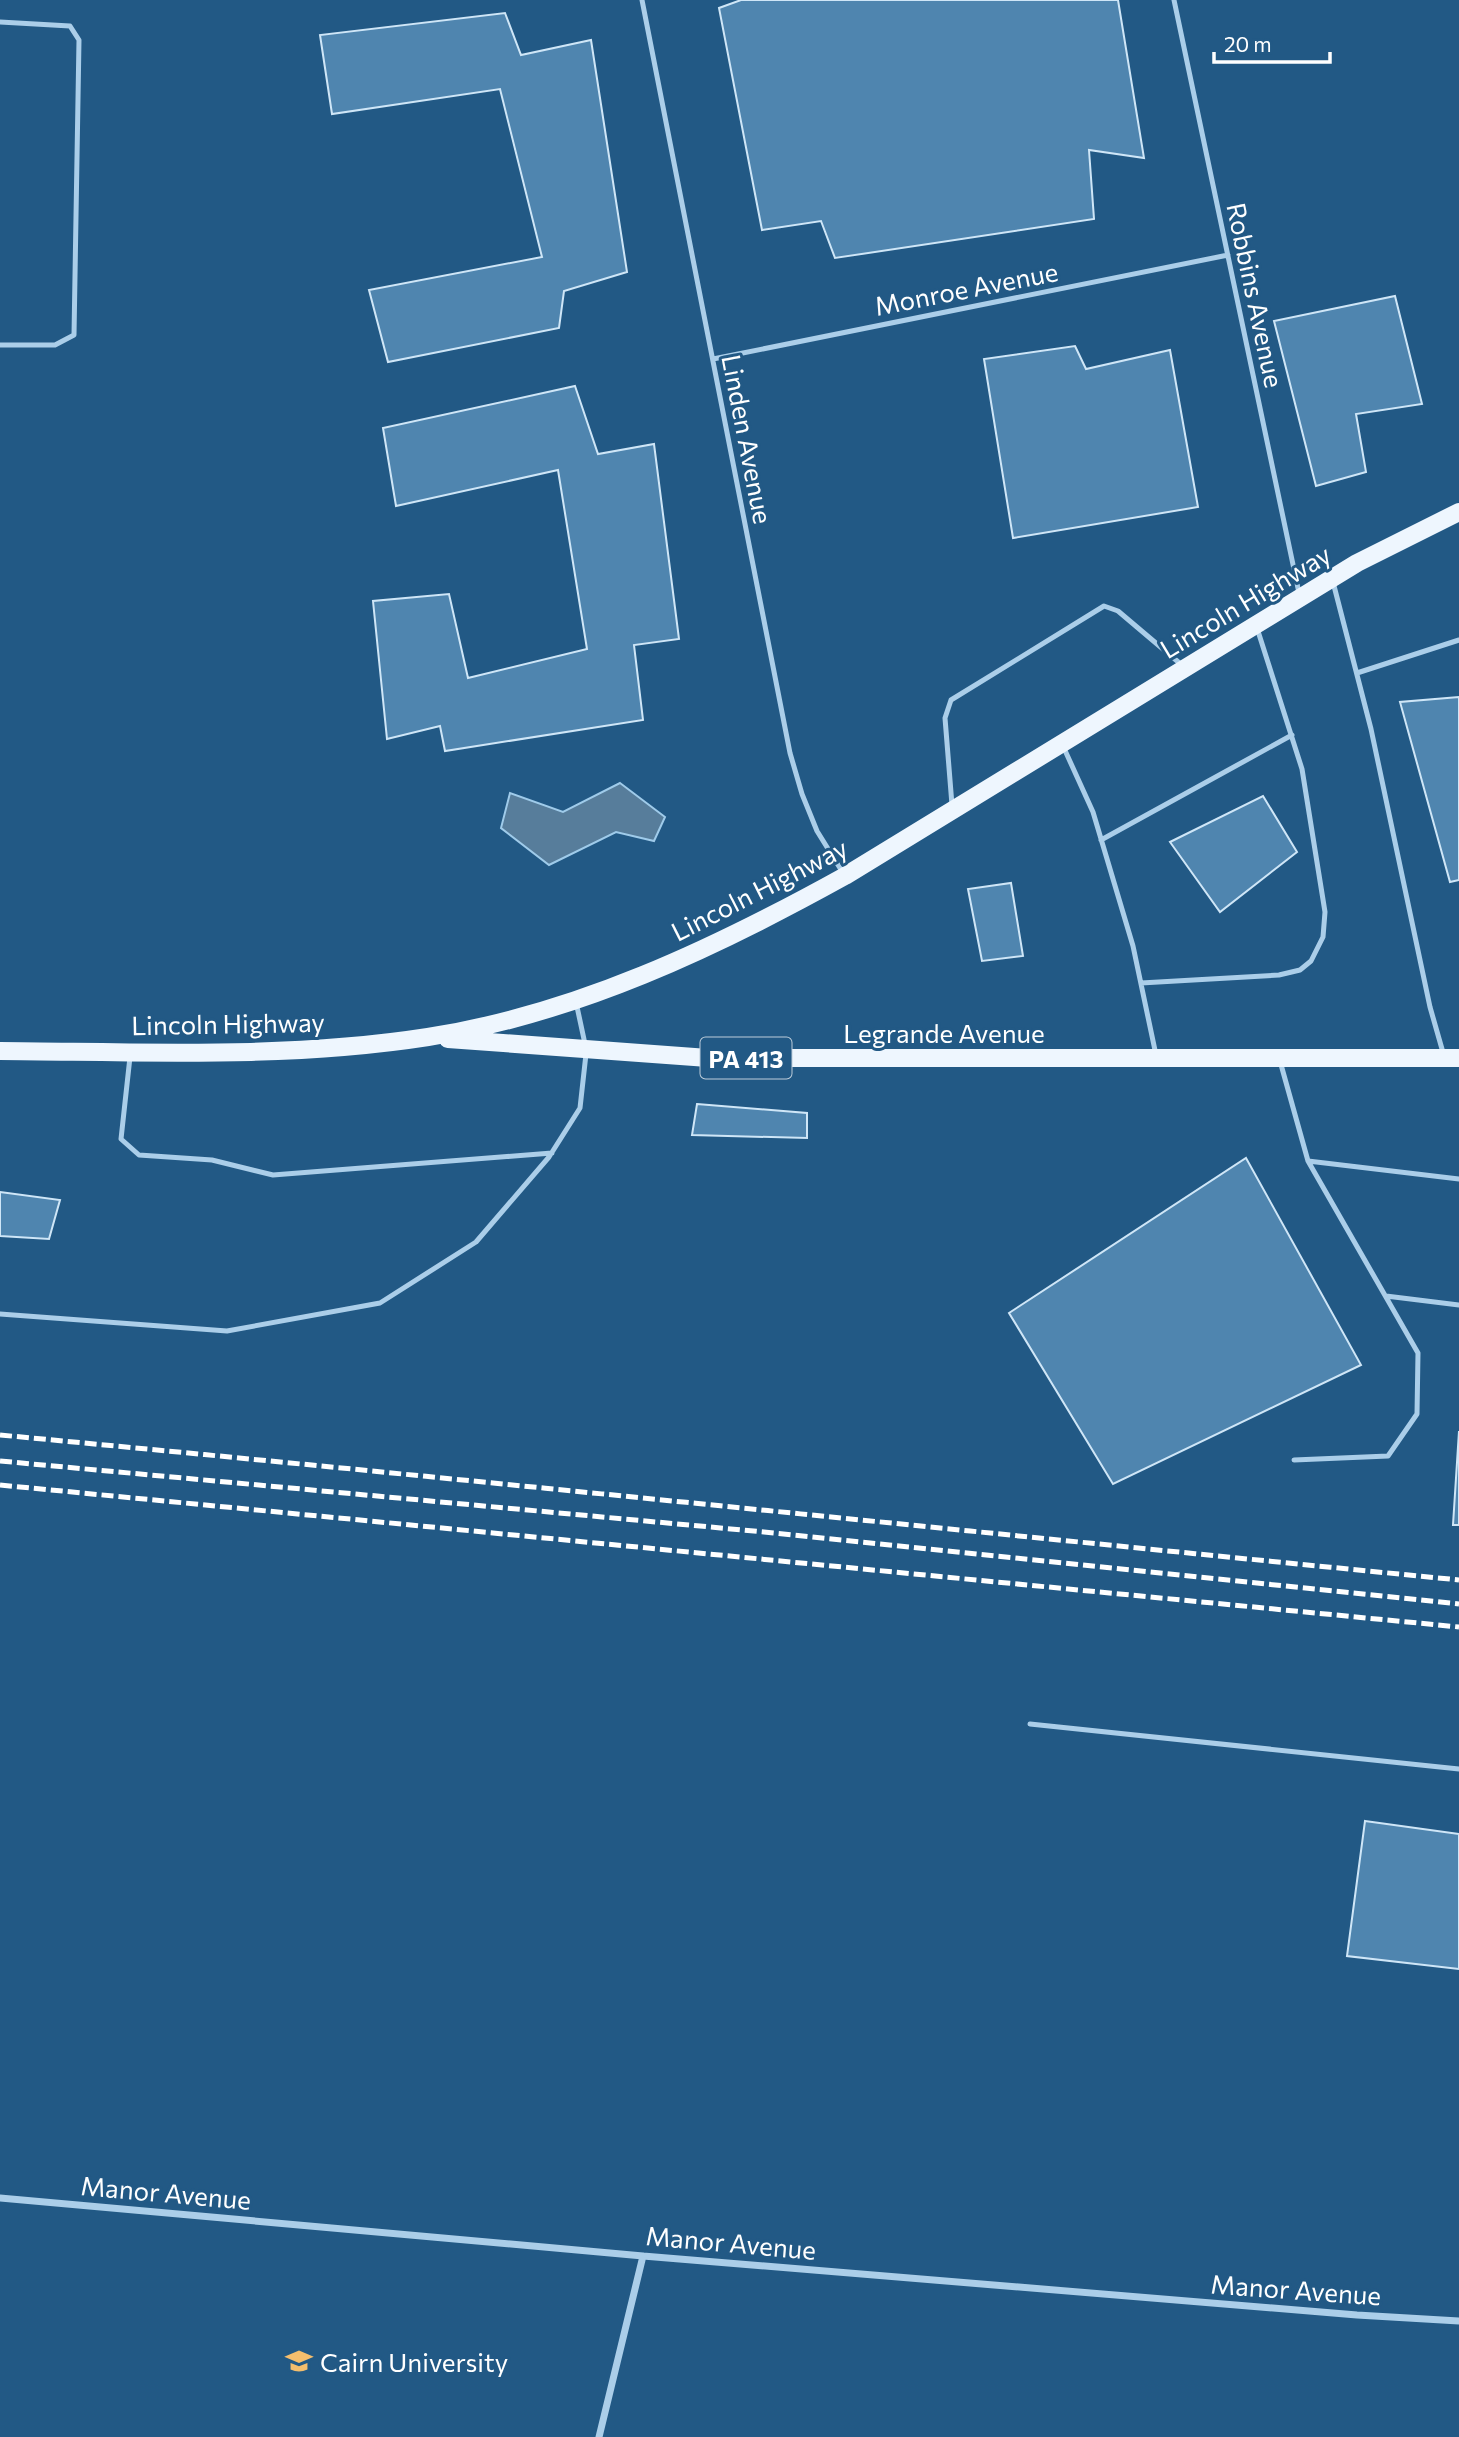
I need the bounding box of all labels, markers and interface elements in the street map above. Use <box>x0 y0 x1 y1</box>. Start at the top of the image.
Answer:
scale bar <box>1214 21 1330 65</box>
text: 20 m <box>1224 31 1272 56</box>
street label: Robbins Avenue <box>1221 200 1291 390</box>
street label: Monroe Avenue <box>872 255 1060 321</box>
street label: Linden Avenue <box>716 352 780 526</box>
street label: Lincoln Highway <box>1154 538 1336 664</box>
street label: Lincoln Highway <box>666 831 852 947</box>
street label: Lincoln Highway <box>131 1006 325 1040</box>
street label: Legrande Avenue <box>843 1017 1045 1048</box>
road number: PA 413 <box>700 1038 792 1078</box>
street label: Manor Avenue <box>80 2169 252 2215</box>
street label: Manor Avenue <box>645 2219 817 2265</box>
street label: Manor Avenue <box>1210 2268 1382 2310</box>
school or university icon: Cairn University <box>284 2346 314 2376</box>
place label: Cairn University <box>320 2346 508 2377</box>

